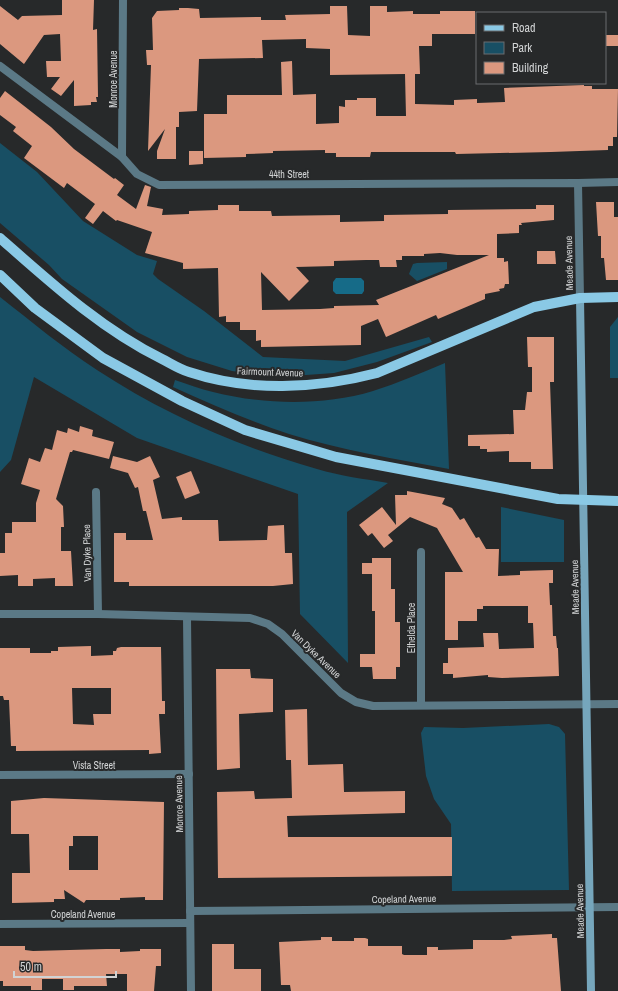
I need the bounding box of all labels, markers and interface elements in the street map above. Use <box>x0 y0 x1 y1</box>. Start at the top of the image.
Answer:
legend <box>476 12 606 84</box>
text: Road <box>512 20 536 36</box>
text: Park <box>512 40 532 56</box>
street label: Monroe Avenue <box>107 50 120 108</box>
text: Building <box>512 60 549 76</box>
street label: 44th Street <box>269 168 310 181</box>
street label: Meade Avenue <box>562 235 576 290</box>
street label: Fairmount Avenue <box>237 364 304 380</box>
street label: Van Dyke Place <box>80 524 94 582</box>
street label: Meade Avenue <box>568 559 582 614</box>
street label: Ethelda Place <box>405 602 418 653</box>
street label: Van Dyke Avenue <box>288 627 344 681</box>
street label: Vista Street <box>73 759 116 772</box>
street label: Monroe Avenue <box>172 775 186 833</box>
street label: Meade Avenue <box>573 883 587 938</box>
street label: Copeland Avenue <box>372 892 437 906</box>
street label: Copeland Avenue <box>51 908 116 921</box>
scale bar <box>14 953 116 979</box>
text: 50 m <box>20 959 42 975</box>

